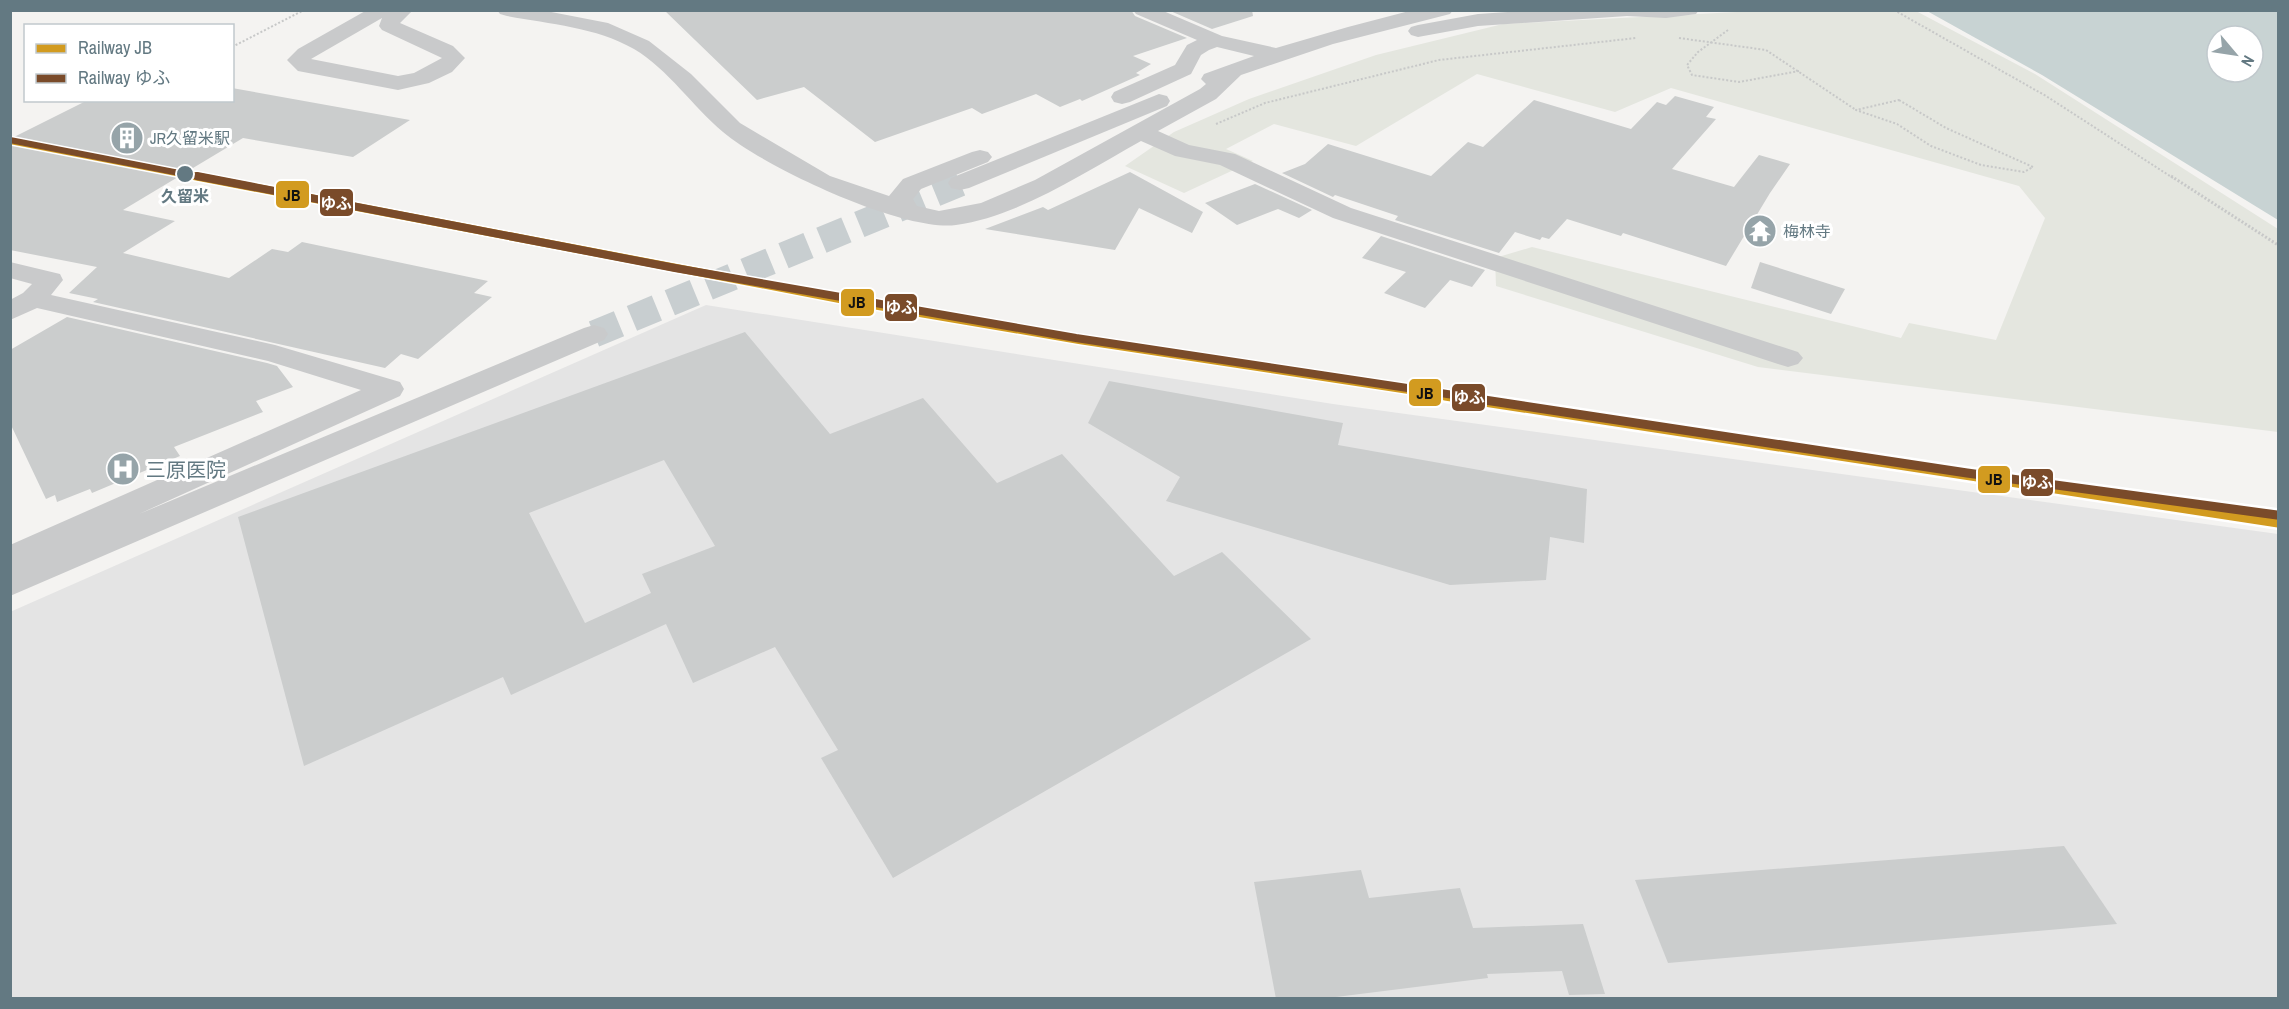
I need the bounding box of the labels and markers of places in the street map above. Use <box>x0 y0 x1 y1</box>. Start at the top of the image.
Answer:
building icon: JR久留米駅 <box>109 120 145 156</box>
place label: JR久留米駅 <box>150 127 230 149</box>
marker: 久留米 <box>175 164 195 184</box>
place label: 久留米 <box>161 185 209 207</box>
temple icon: 梅林寺 <box>1742 213 1778 249</box>
place label: 梅林寺 <box>1783 220 1831 242</box>
hospital icon: 三原医院 <box>105 451 141 487</box>
place label: 三原医院 <box>146 456 226 483</box>

